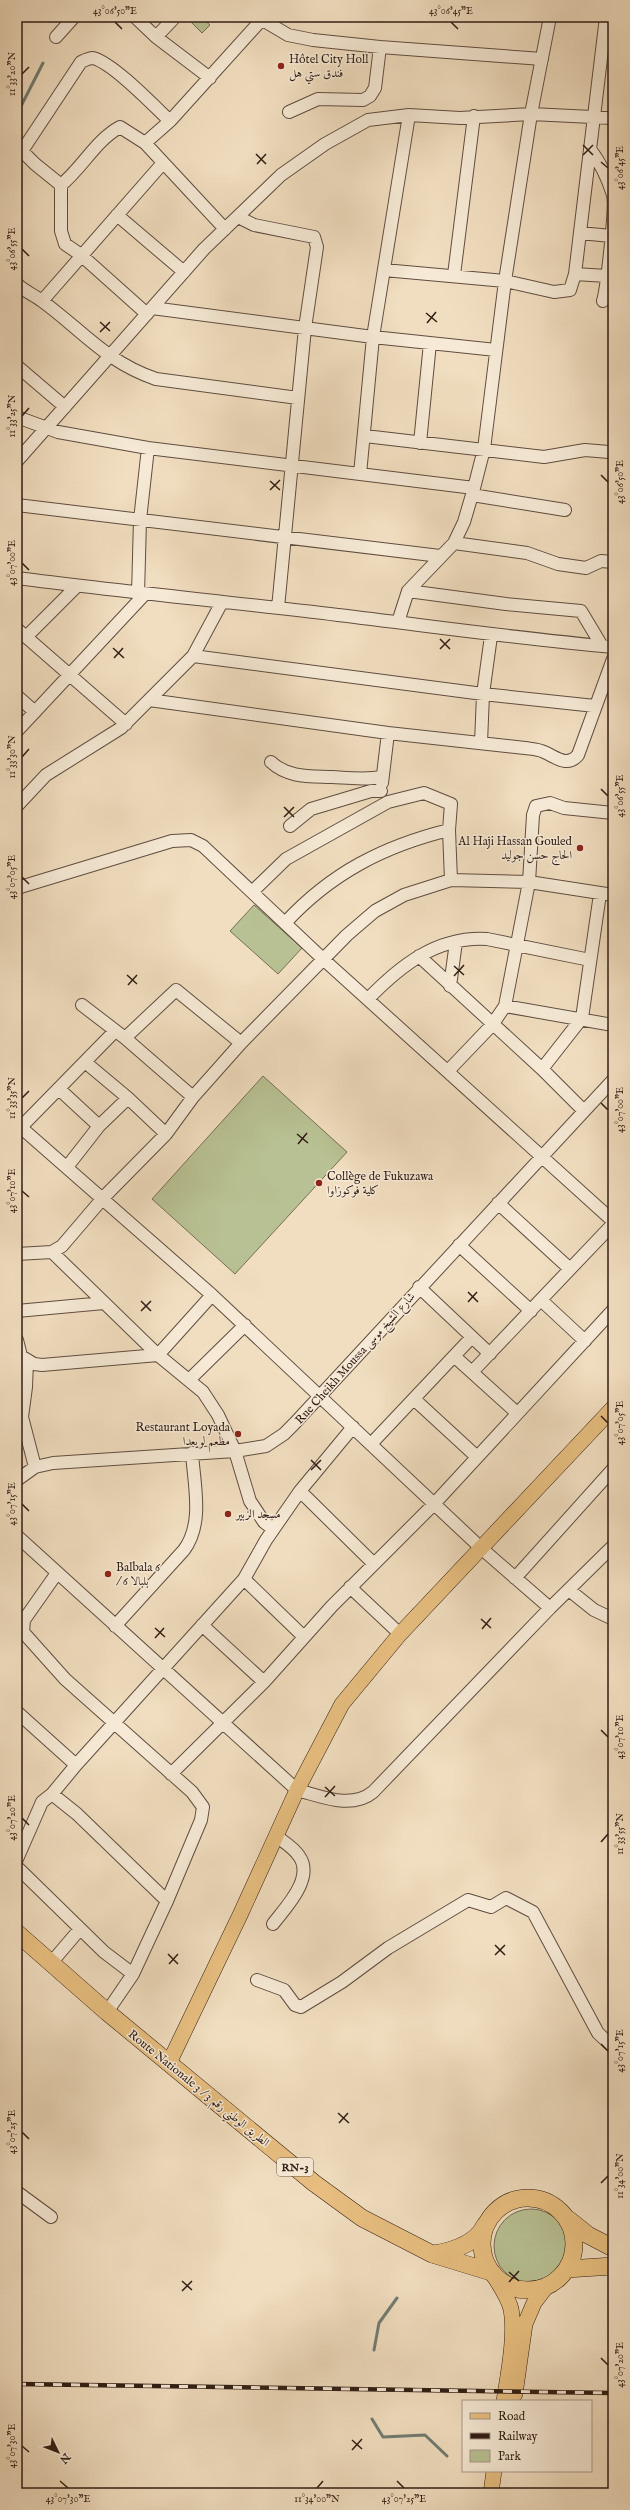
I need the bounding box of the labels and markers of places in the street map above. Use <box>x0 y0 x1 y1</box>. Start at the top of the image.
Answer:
place label: Hôtel City Holl فندق ستي هل <box>289 52 369 85</box>
marker: Hôtel City Holl فندق ستي هل <box>276 61 286 71</box>
place label: Al Haji Hassan Gouled الحاج حسن جوليد <box>457 834 573 866</box>
marker: Al Haji Hassan Gouled الحاج حسن جوليد <box>575 843 585 853</box>
place label: Collège de Fukuzawa كلية فوكوزاوا <box>327 1169 434 1198</box>
marker: Collège de Fukuzawa كلية فوكوزاوا <box>314 1178 324 1188</box>
place label: Restaurant Loyada مطعم لويعدا <box>135 1420 231 1452</box>
marker: Restaurant Loyada مطعم لويعدا <box>233 1429 243 1439</box>
place label: مسجد الزبير <box>234 1507 281 1522</box>
marker: مسجد الزبير <box>223 1509 233 1519</box>
place label: Balbala 6 / بلبالا 6 <box>116 1560 161 1589</box>
marker: Balbala 6 / بلبالا 6 <box>103 1569 113 1579</box>

